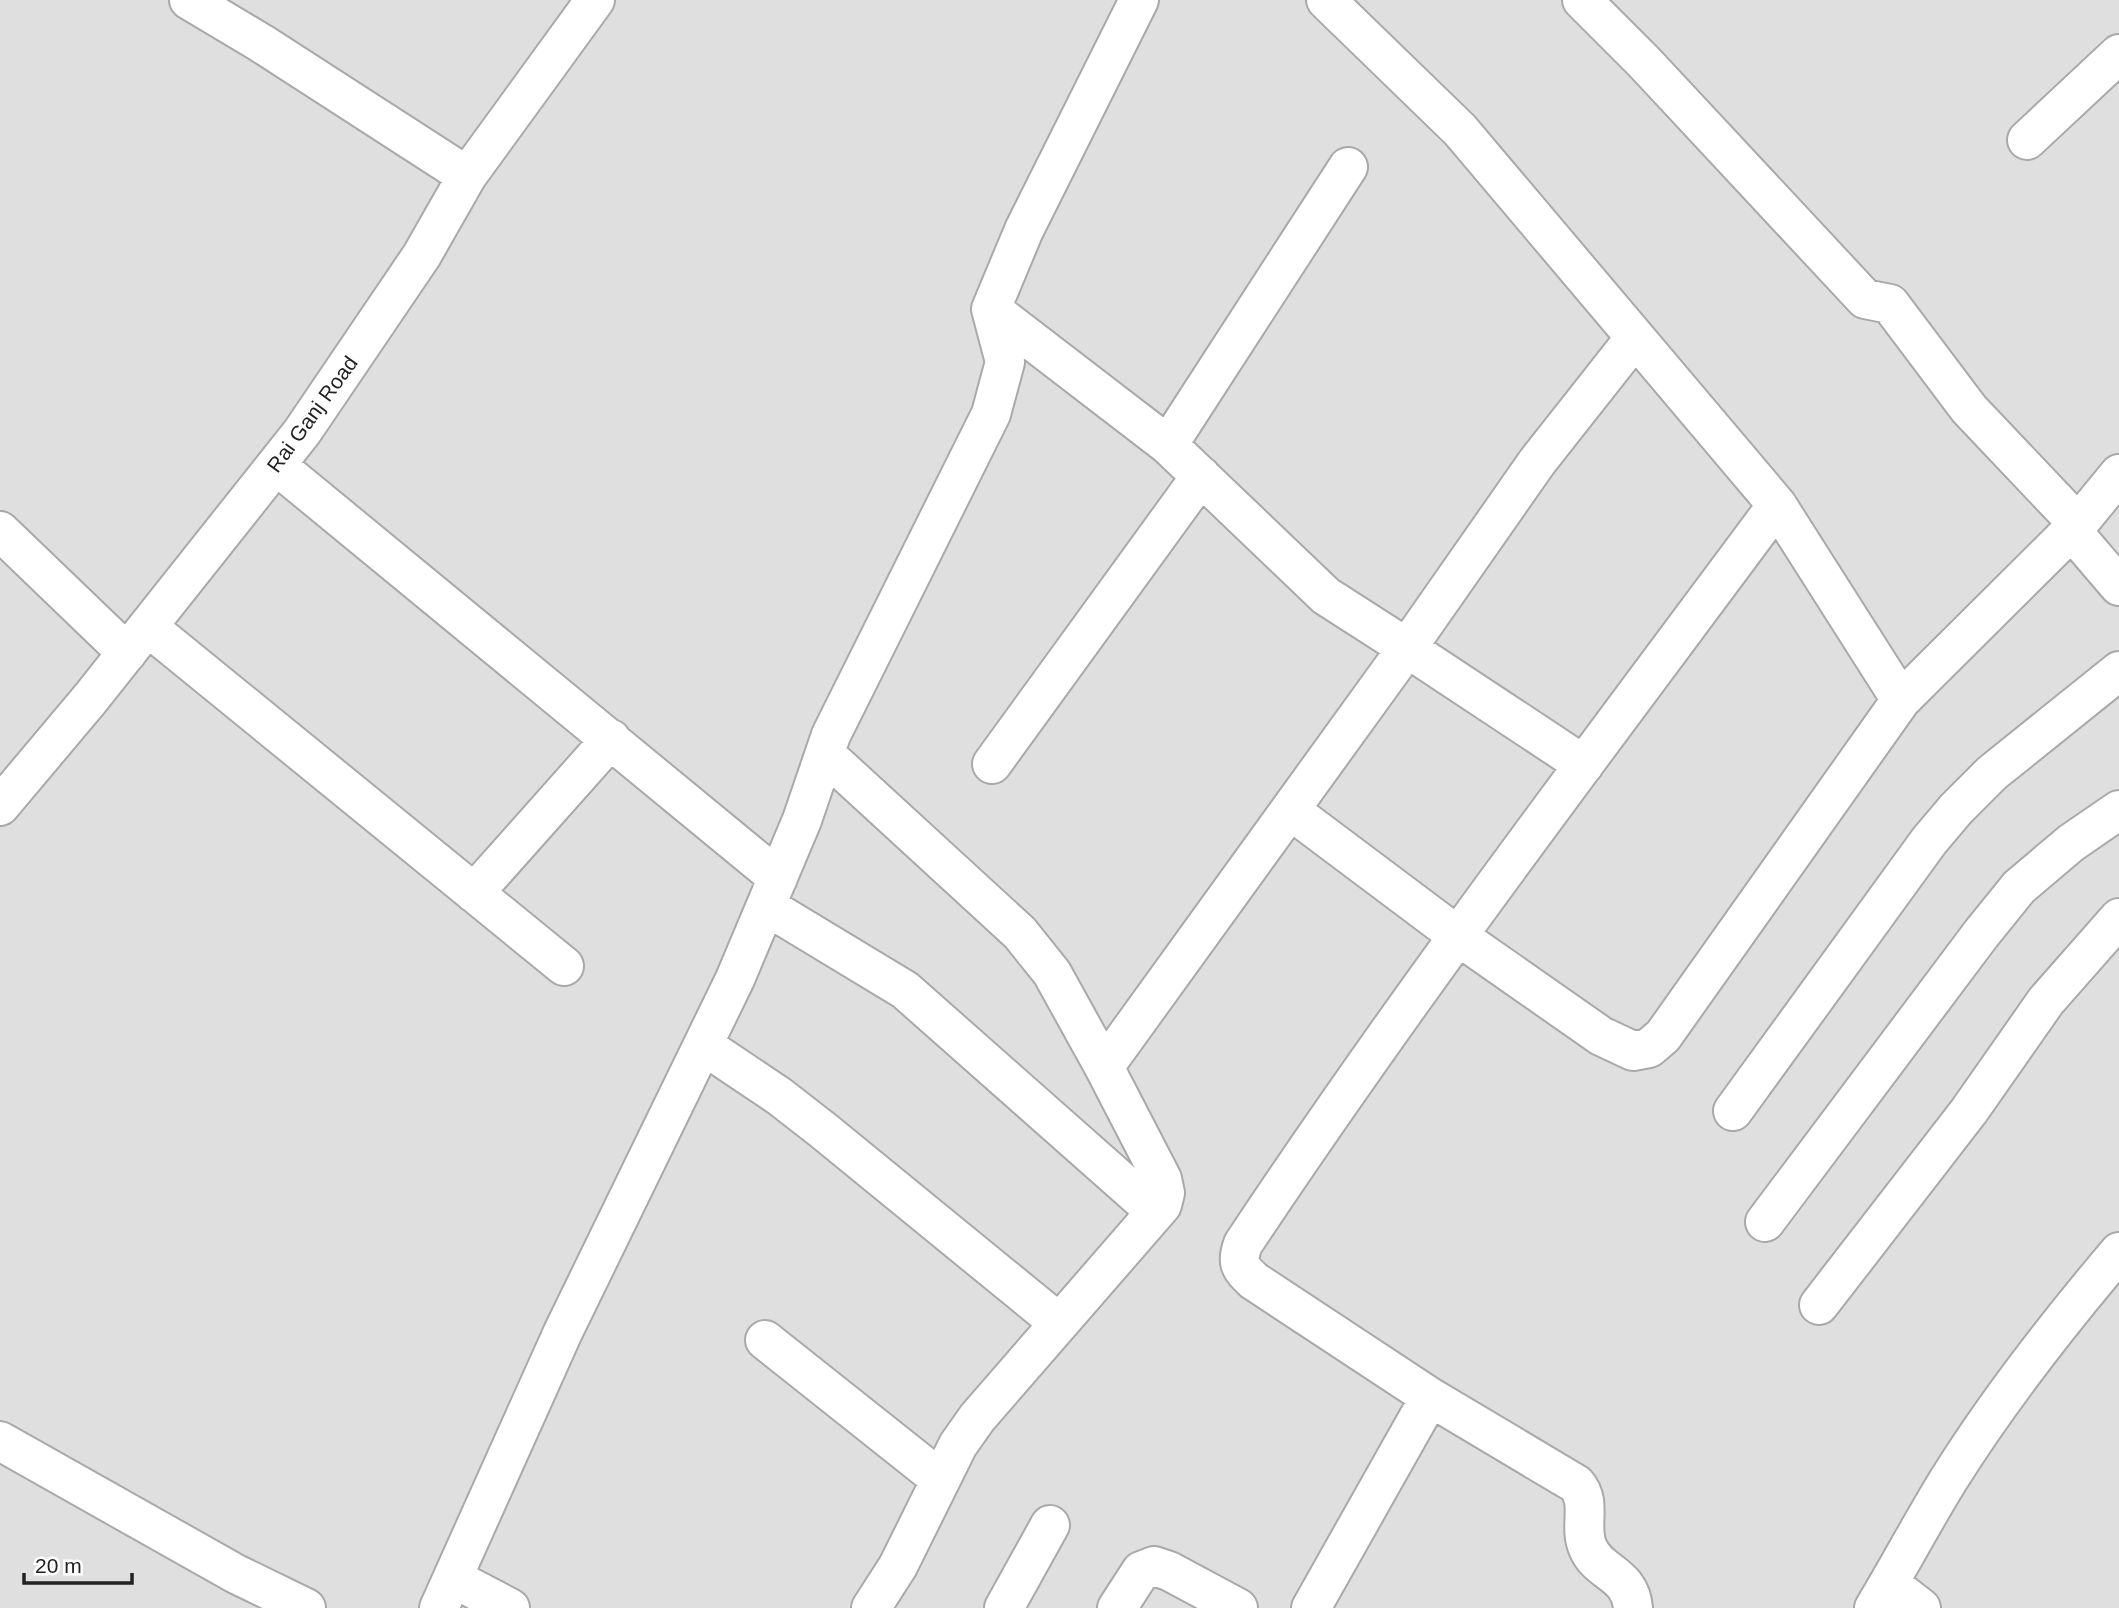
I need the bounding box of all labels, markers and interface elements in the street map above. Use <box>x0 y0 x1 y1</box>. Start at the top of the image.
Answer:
street label: Rai Ganj Road <box>262 352 362 476</box>
scale bar <box>24 1542 133 1586</box>
text: 20 m <box>35 1554 82 1577</box>

